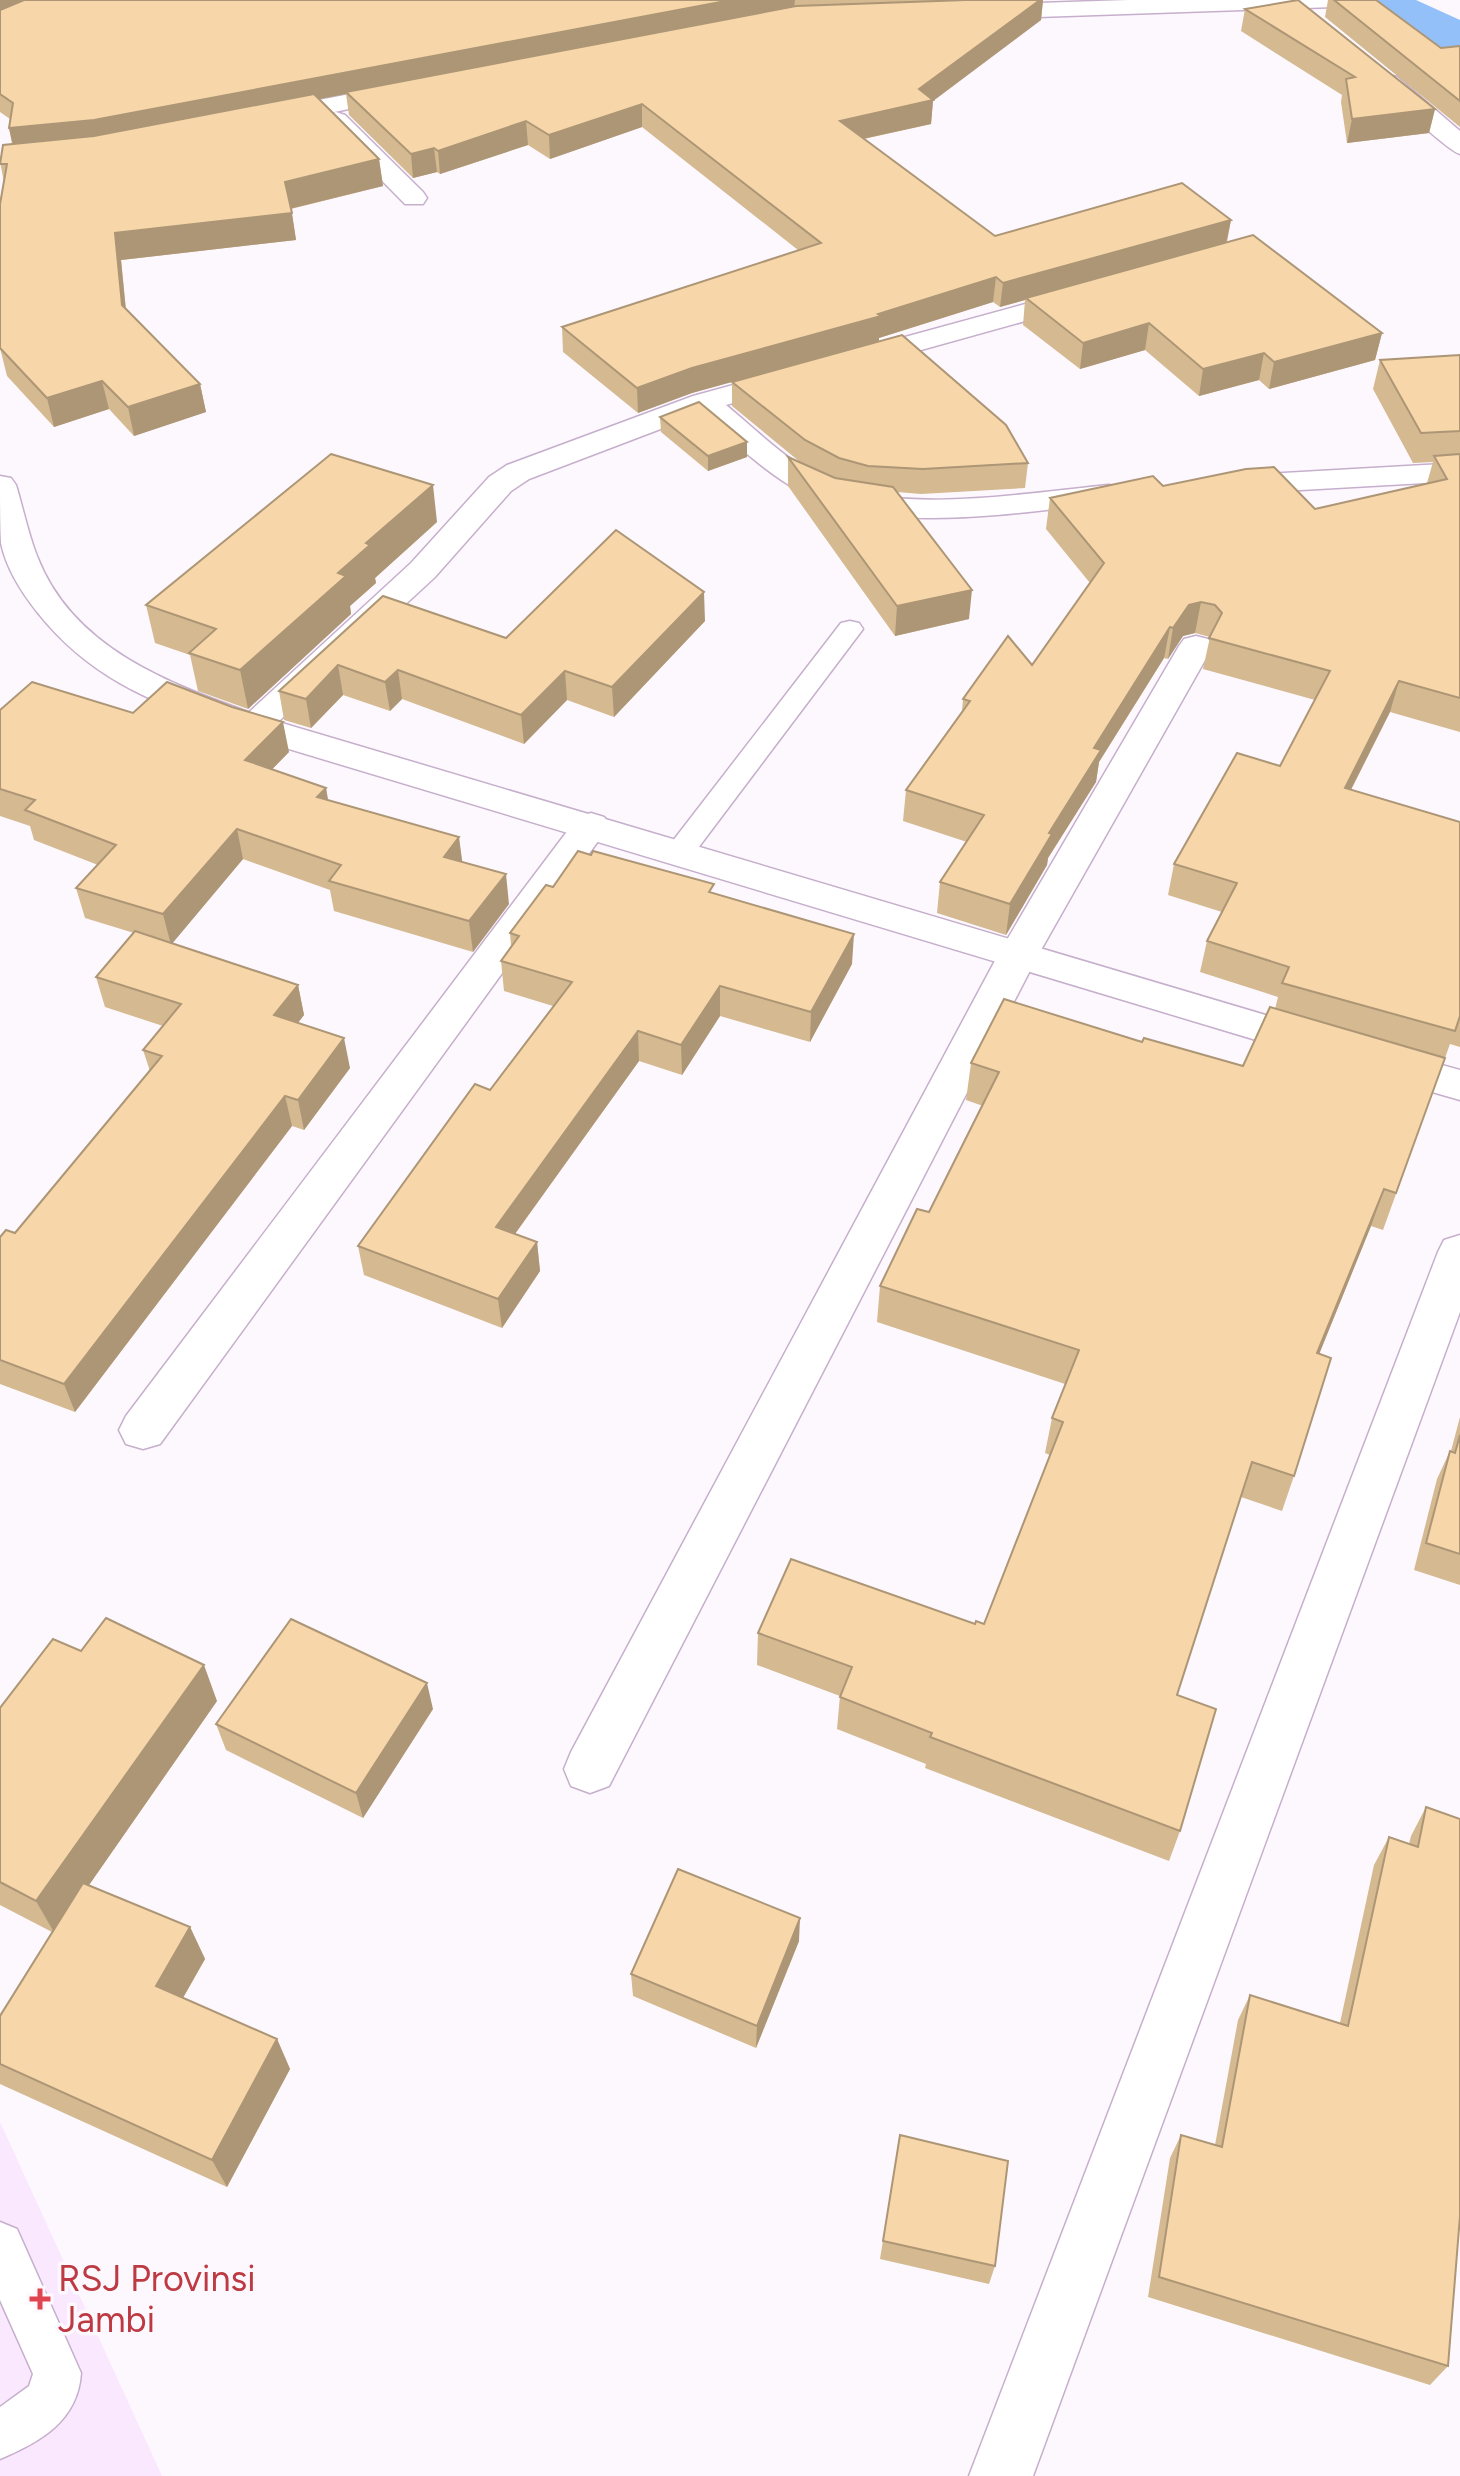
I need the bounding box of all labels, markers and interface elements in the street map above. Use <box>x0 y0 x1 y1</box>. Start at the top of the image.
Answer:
place label: RSJ Provinsi Jambi <box>58 2257 256 2341</box>
marker: RSJ Provinsi Jambi <box>29 2288 51 2310</box>

